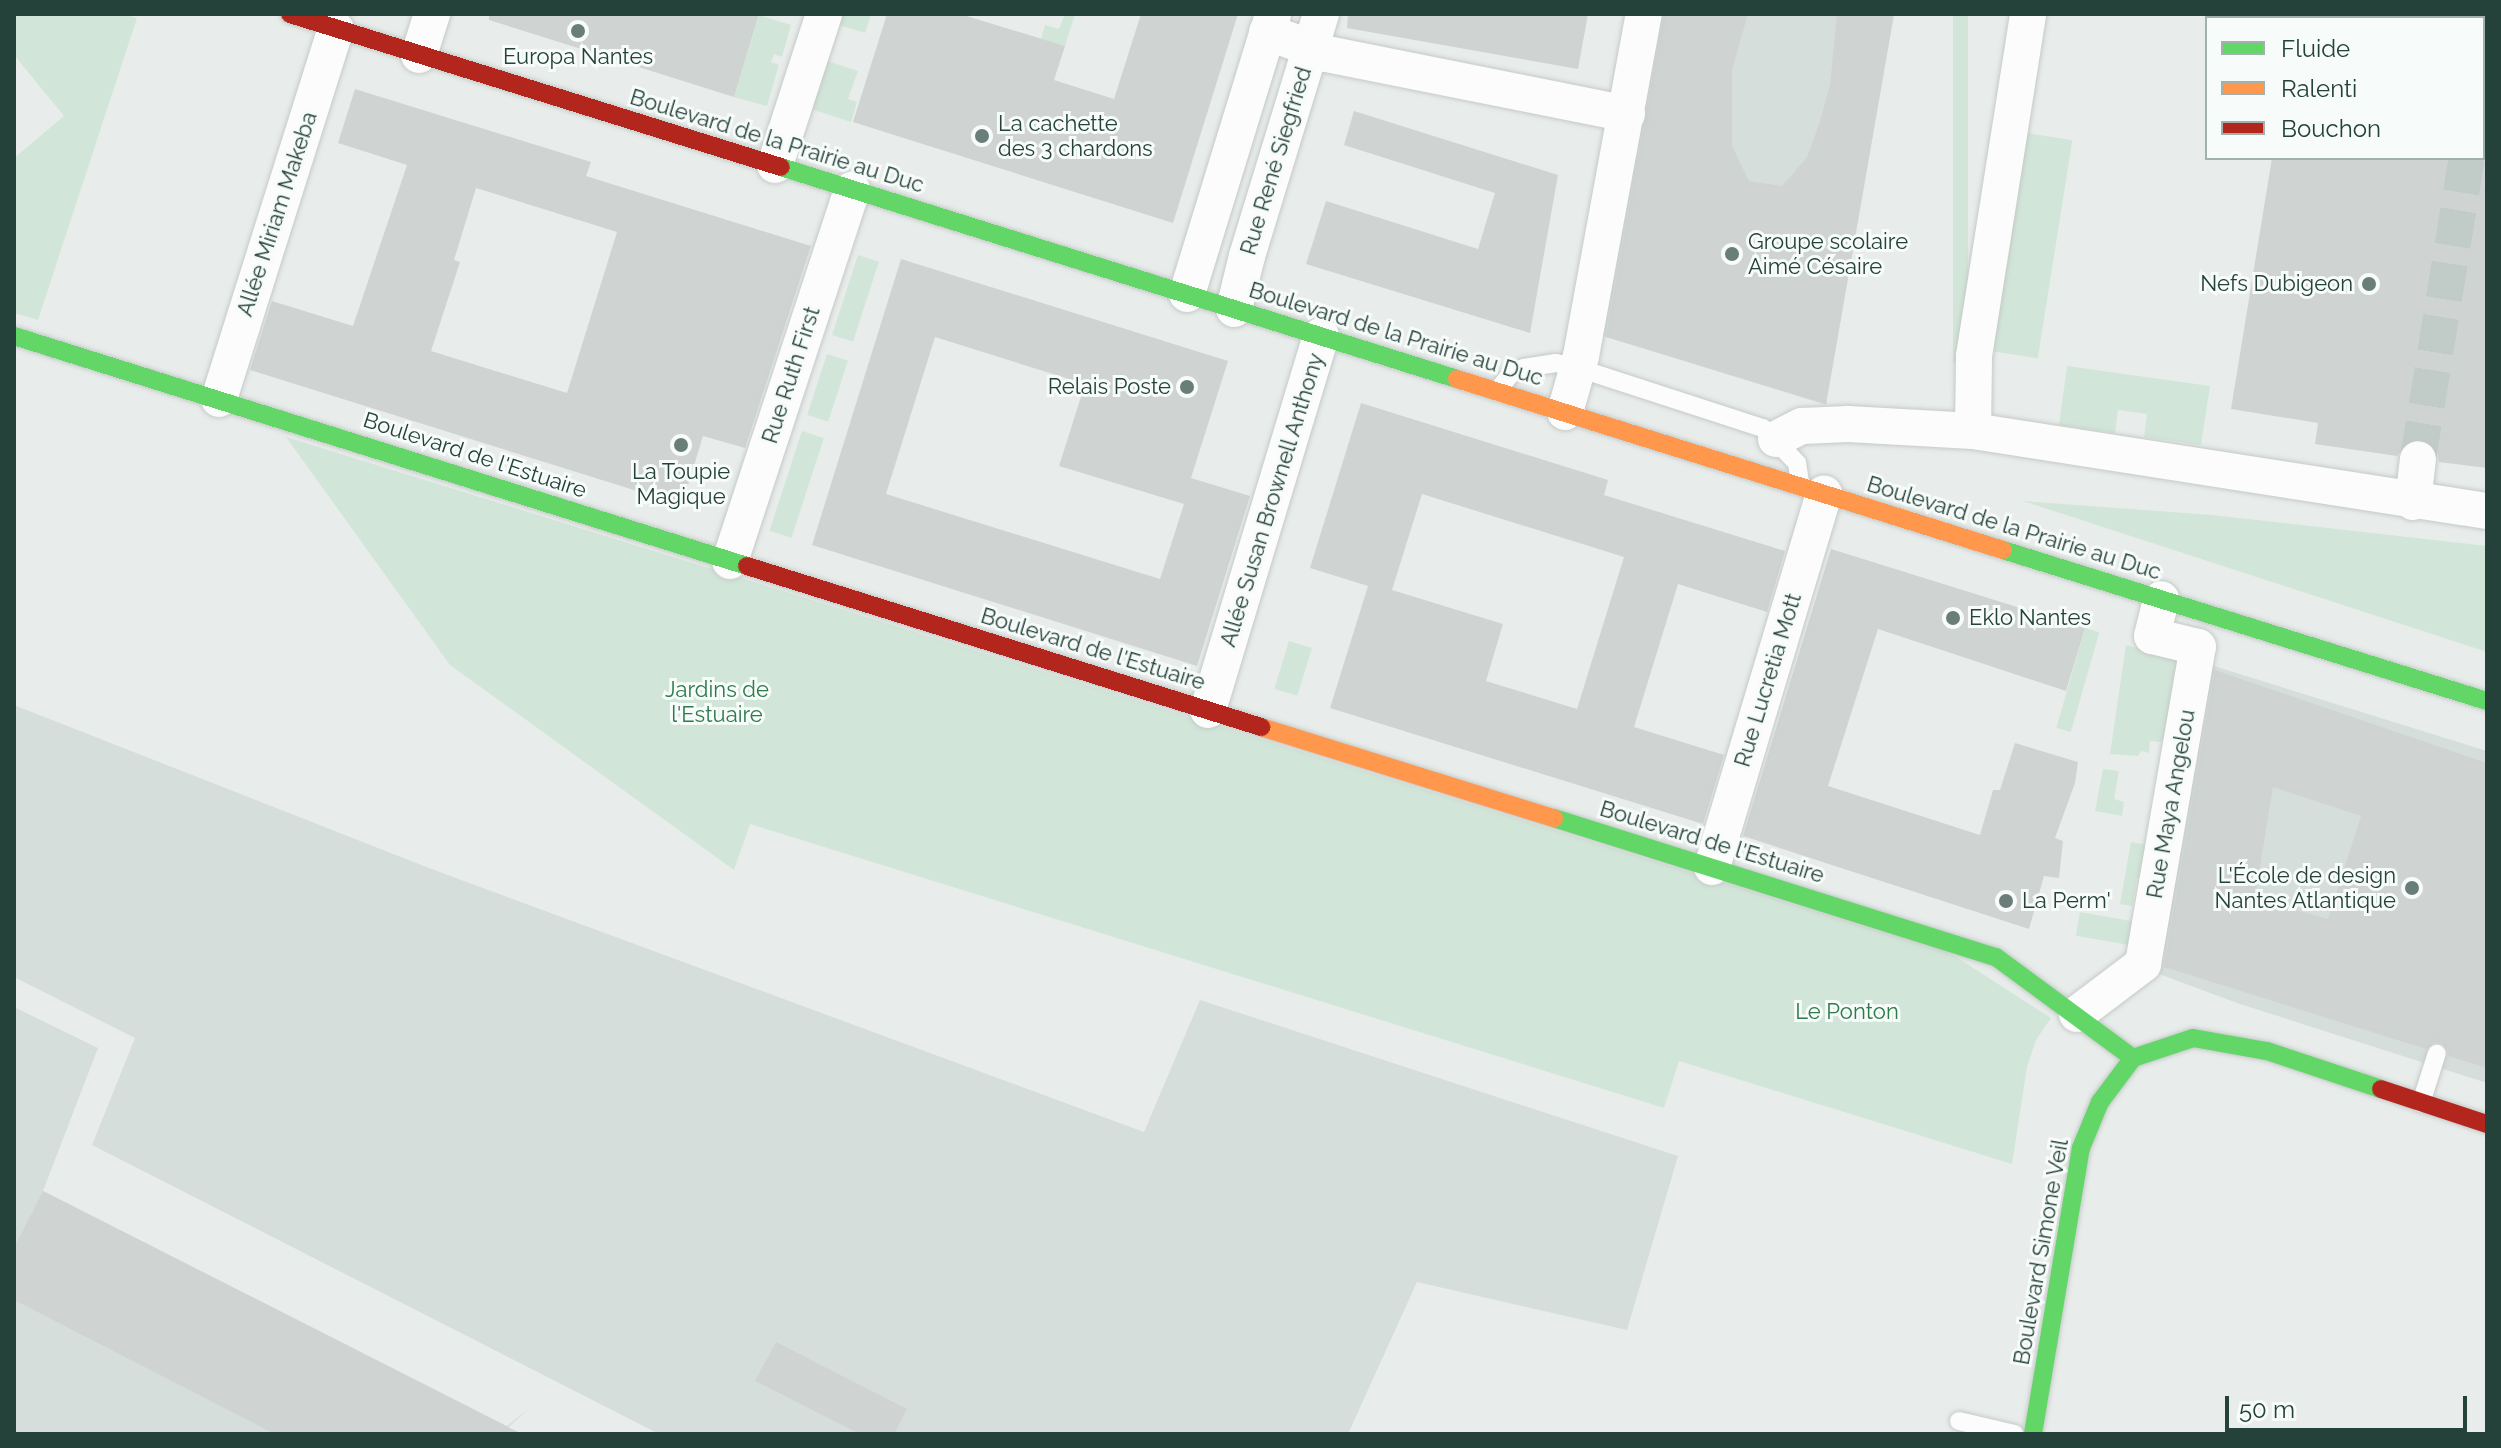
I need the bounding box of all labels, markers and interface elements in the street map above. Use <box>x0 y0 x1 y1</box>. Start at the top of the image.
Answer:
legend <box>2205 16 2485 160</box>
marker: Europa Nantes <box>569 22 587 40</box>
text: Fluide <box>2281 34 2350 63</box>
place label: Europa Nantes <box>503 44 653 70</box>
street label: Rue René Siegfried <box>1235 64 1317 258</box>
text: Ralenti <box>2281 74 2357 103</box>
street label: Boulevard de la Prairie au Duc <box>627 84 927 198</box>
street label: Allée Miriam Makeba <box>231 108 323 320</box>
place label: La cachette des 3 chardons <box>998 110 1153 162</box>
text: Bouchon <box>2281 114 2381 143</box>
marker: La cachette des 3 chardons <box>973 127 991 145</box>
place label: Groupe scolaire Aimé Césaire <box>1748 228 1908 280</box>
marker: Groupe scolaire Aimé Césaire <box>1723 245 1741 263</box>
place label: Nefs Dubigeon <box>2200 271 2353 297</box>
marker: Nefs Dubigeon <box>2360 275 2378 293</box>
street label: Boulevard de la Prairie au Duc <box>1246 277 1546 391</box>
street label: Rue Ruth First <box>756 303 826 447</box>
street label: Allée Susan Brownell Anthony <box>1214 349 1330 651</box>
place label: Relais Poste <box>1048 374 1171 400</box>
marker: Relais Poste <box>1178 378 1196 396</box>
street label: Boulevard de l'Estuaire <box>360 406 590 504</box>
marker: La Toupie Magique <box>672 436 690 454</box>
place label: La Toupie Magique <box>632 458 730 510</box>
street label: Boulevard de la Prairie au Duc <box>1864 471 2164 585</box>
street label: Rue Lucretia Mott <box>1729 590 1807 770</box>
street label: Boulevard de l'Estuaire <box>978 602 1208 696</box>
place label: Eklo Nantes <box>1969 605 2091 631</box>
marker: Eklo Nantes <box>1944 609 1962 627</box>
park label: Jardins de l'Estuaire <box>665 676 769 728</box>
street label: Rue Maya Angelou <box>2141 707 2201 901</box>
street label: Boulevard de l'Estuaire <box>1597 795 1827 889</box>
place label: L'École de design Nantes Atlantique <box>2214 862 2396 914</box>
marker: L'École de design Nantes Atlantique <box>2403 879 2421 897</box>
place label: La Perm' <box>2022 888 2111 914</box>
marker: La Perm' <box>1997 892 2015 910</box>
park label: Le Ponton <box>1795 999 1899 1025</box>
street label: Boulevard Simone Veil <box>2008 1137 2074 1367</box>
scale bar <box>2229 1380 2471 1430</box>
text: 50 m <box>2239 1395 2295 1424</box>

